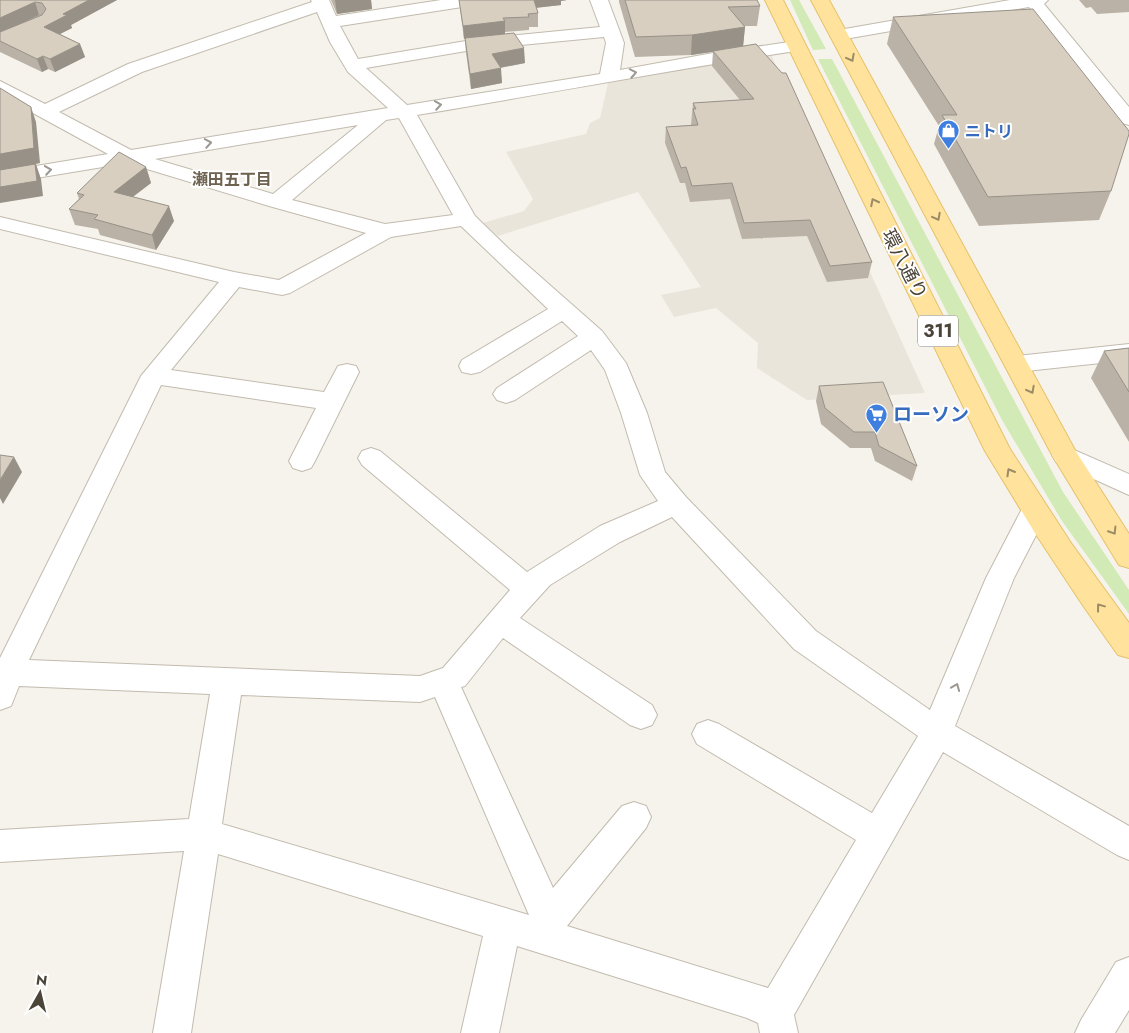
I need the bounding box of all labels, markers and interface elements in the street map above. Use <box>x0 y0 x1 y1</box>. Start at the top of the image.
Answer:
one-way arrow <box>845 53 855 62</box>
one-way arrow <box>628 68 637 79</box>
one-way arrow <box>433 101 442 111</box>
shop icon: ニトリ <box>937 119 961 150</box>
place label: ニトリ <box>965 120 1013 143</box>
one-way arrow <box>204 138 213 148</box>
one-way arrow <box>44 165 52 175</box>
district label: 瀬田五丁目 <box>192 168 272 191</box>
one-way arrow <box>870 198 880 207</box>
one-way arrow <box>931 211 941 220</box>
street label: 環八通り <box>875 224 934 304</box>
road number: 311 <box>918 316 958 346</box>
one-way arrow <box>1024 385 1034 394</box>
place label: ローソン <box>893 401 969 428</box>
supermarket icon: ローソン <box>865 402 889 433</box>
one-way arrow <box>1007 468 1017 477</box>
one-way arrow <box>1106 525 1116 534</box>
one-way arrow <box>1097 604 1105 613</box>
one-way arrow <box>949 683 960 692</box>
north arrow <box>15 968 65 1018</box>
text: N <box>35 969 49 991</box>

